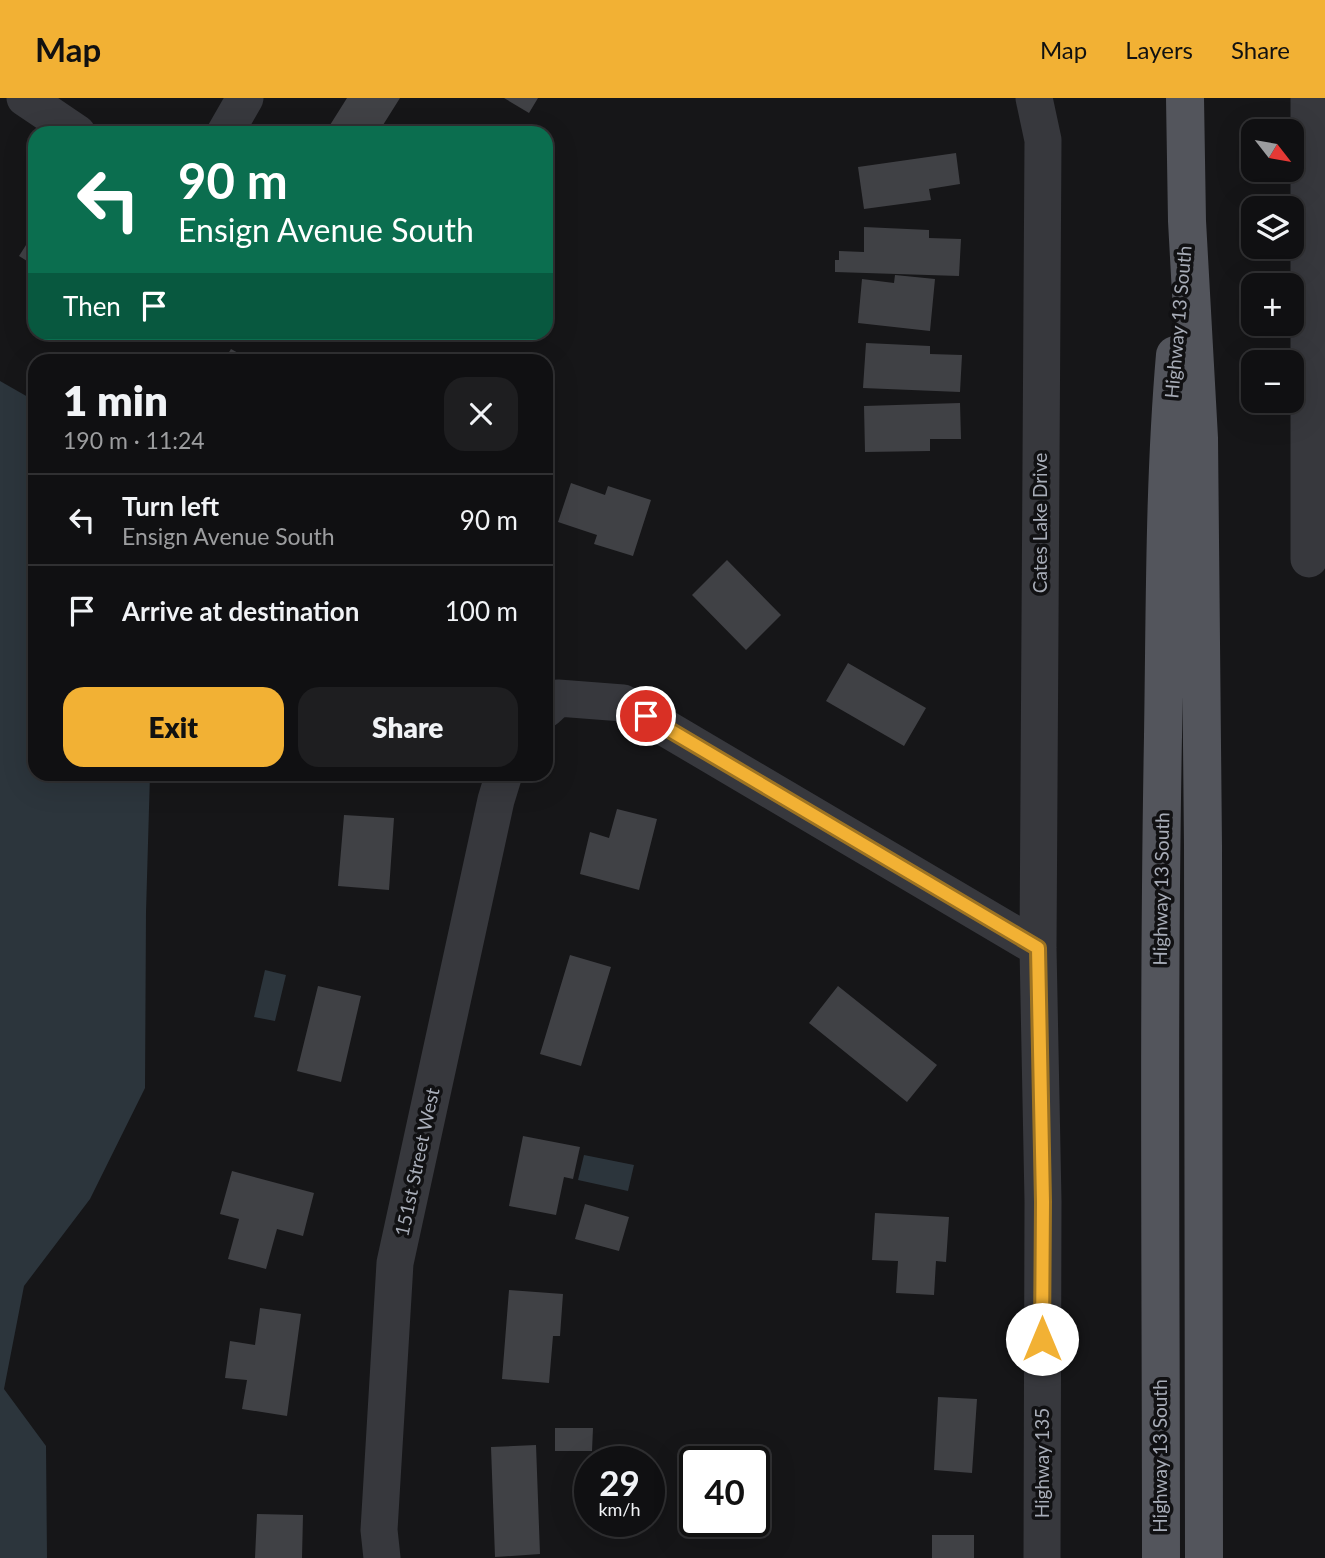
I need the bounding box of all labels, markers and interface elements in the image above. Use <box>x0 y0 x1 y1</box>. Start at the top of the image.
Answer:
text: Map <box>35 29 101 69</box>
text: Map <box>1040 35 1087 64</box>
text: Layers <box>1125 35 1193 64</box>
text: Share <box>1231 35 1290 64</box>
north arrow <box>1241 119 1304 182</box>
map controls <box>1241 119 1304 413</box>
text: 90 m <box>178 151 288 209</box>
icon: left <box>63 154 154 245</box>
button: layers <box>1241 196 1304 259</box>
text: Ensign Avenue South <box>178 210 474 249</box>
street label: Highway 13 South <box>1159 244 1196 399</box>
button: + <box>1241 273 1304 336</box>
icon: arrive <box>135 287 173 325</box>
text: Then <box>63 290 121 322</box>
button: − <box>1241 350 1304 413</box>
text: 1 min <box>63 375 168 425</box>
button: close <box>444 377 518 451</box>
text: 190 m · 11:24 <box>63 426 205 454</box>
street label: Cates Lake Drive <box>1028 453 1051 593</box>
text: Turn left <box>122 490 219 522</box>
icon: left <box>63 501 101 539</box>
text: 90 m <box>460 504 518 536</box>
text: Ensign Avenue South <box>122 522 335 550</box>
icon: arrive <box>63 592 101 630</box>
text: Arrive at destination <box>122 595 359 627</box>
text: 100 m <box>445 595 518 627</box>
pin <box>616 686 676 746</box>
button: Exit <box>63 687 284 767</box>
button: Share <box>298 687 518 767</box>
icon: arrive <box>627 697 665 735</box>
street label: Highway 13 South <box>1148 812 1173 966</box>
street label: 151st Street West <box>390 1085 444 1238</box>
position arrow <box>1005 1302 1079 1376</box>
street label: Highway 13 South <box>1148 1379 1171 1533</box>
street label: Highway 135 <box>1030 1408 1053 1518</box>
speed limit sign: 40 <box>679 1446 770 1537</box>
text: 29 <box>599 1461 640 1503</box>
text: km/h <box>598 1498 641 1520</box>

